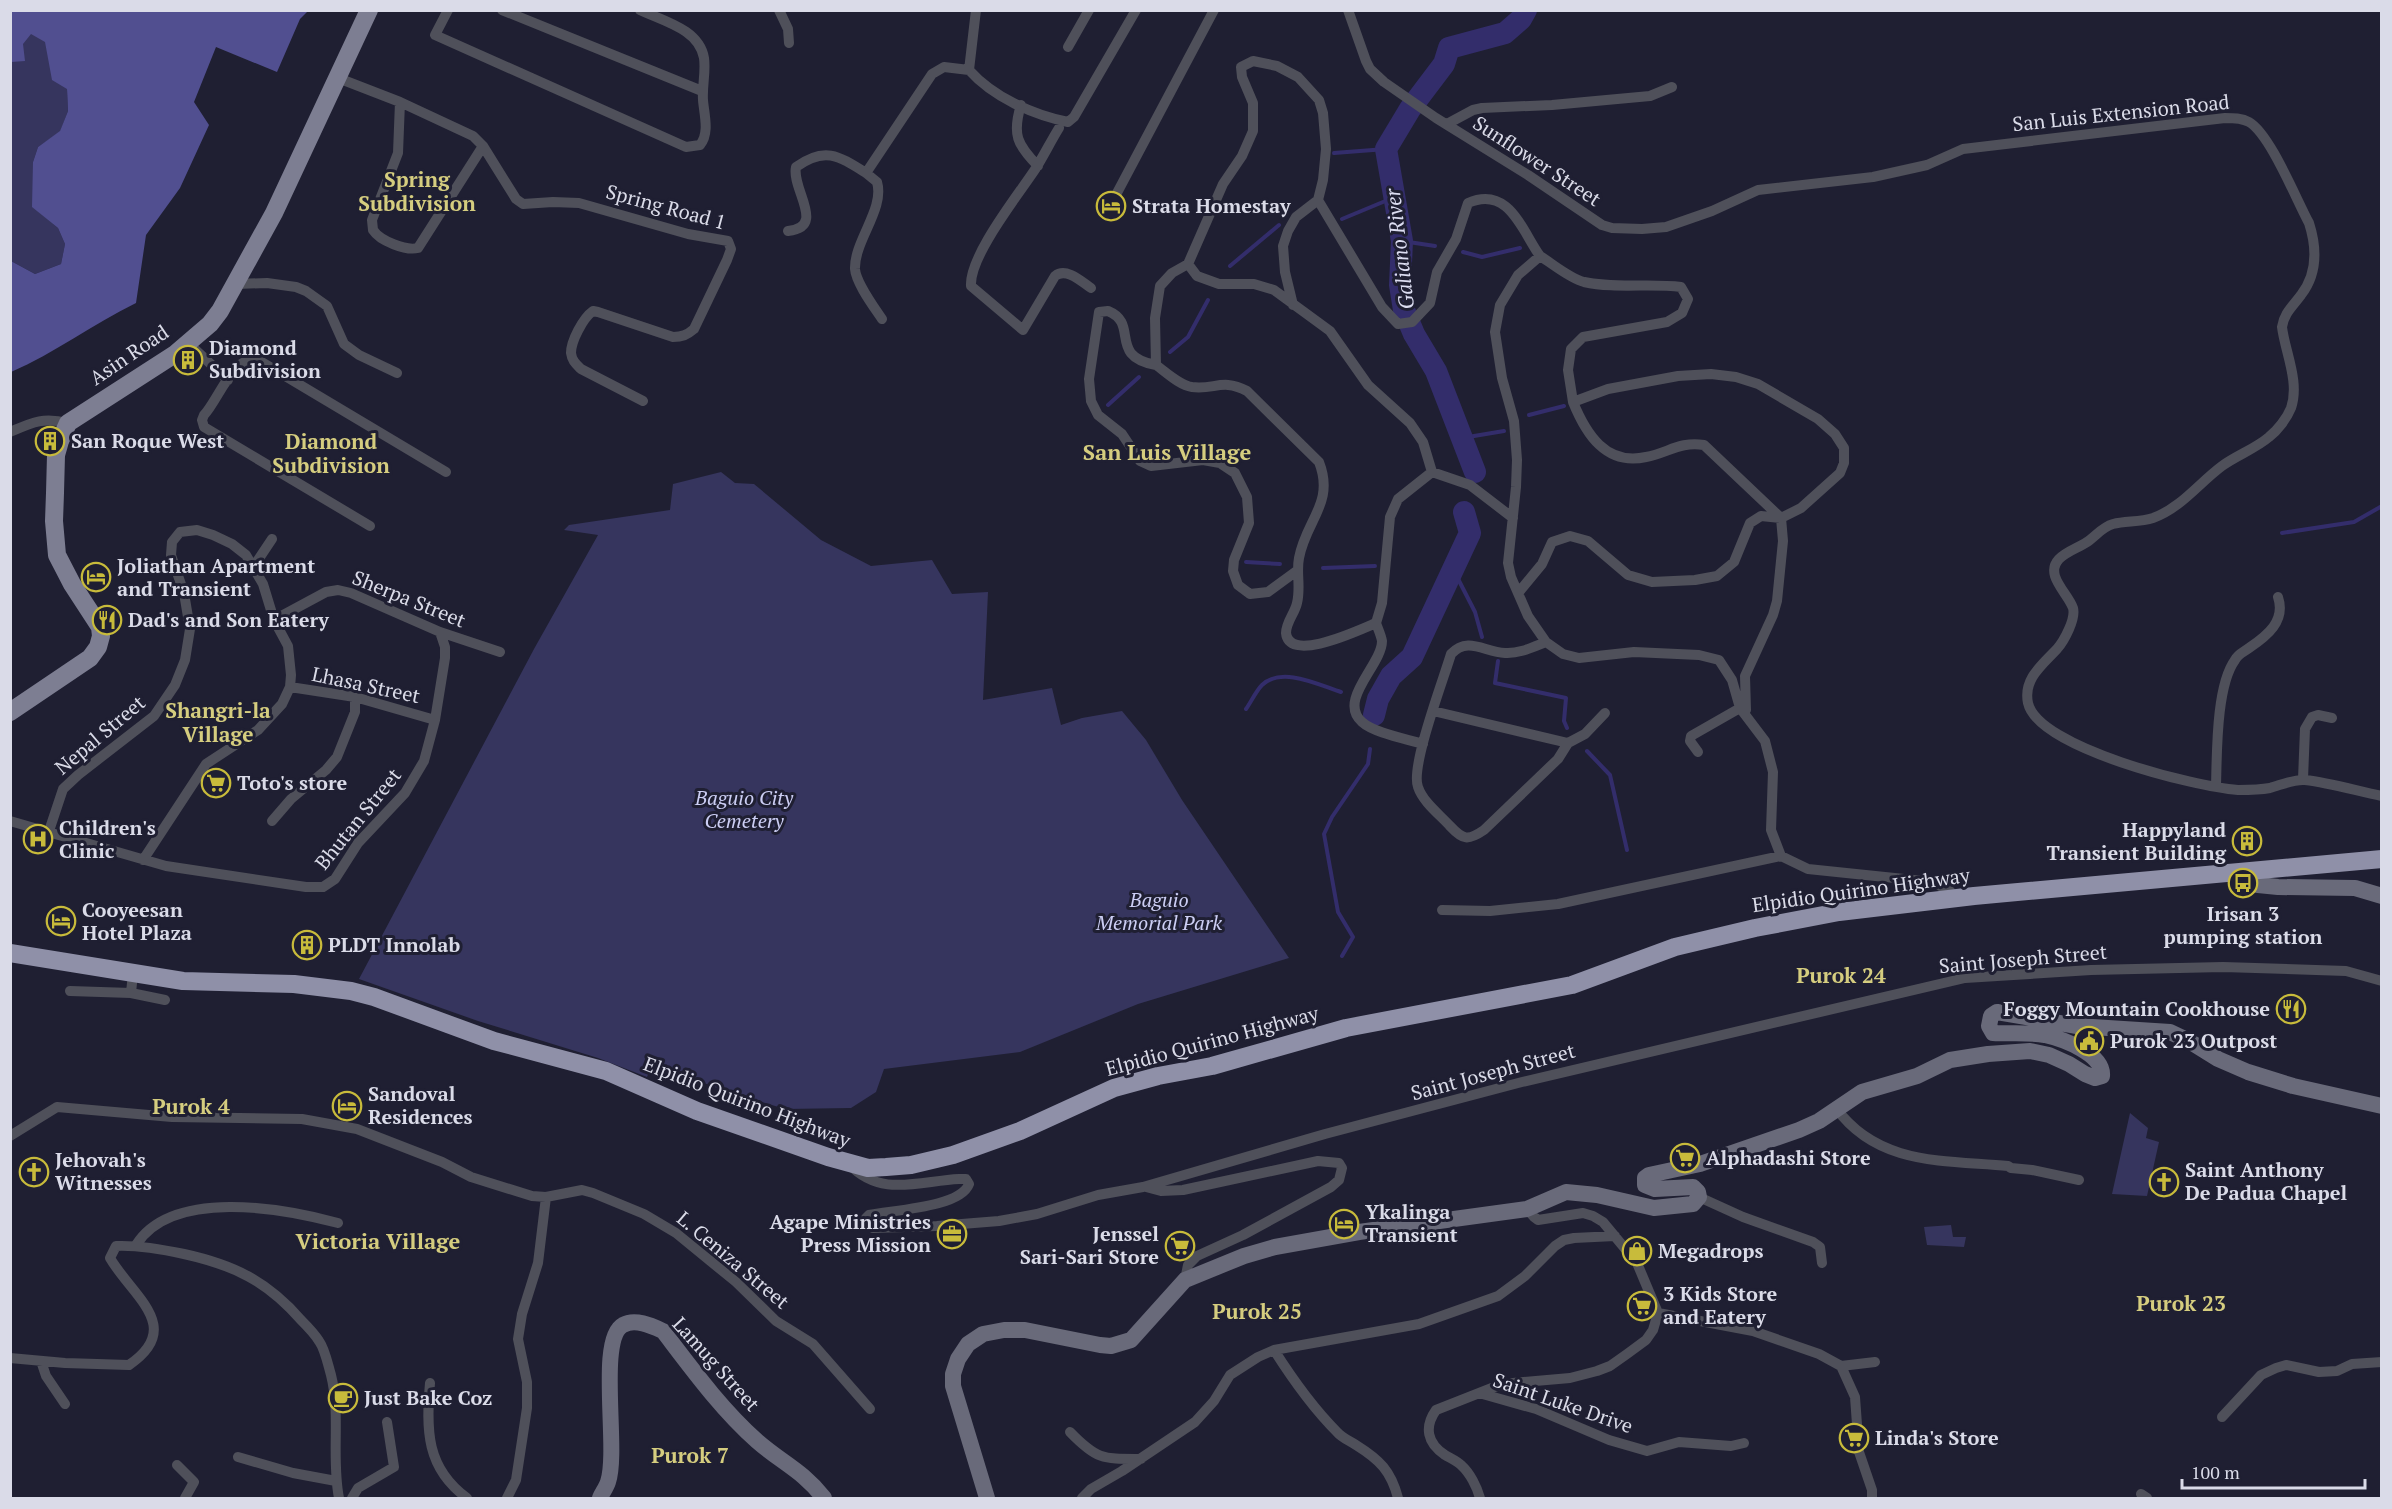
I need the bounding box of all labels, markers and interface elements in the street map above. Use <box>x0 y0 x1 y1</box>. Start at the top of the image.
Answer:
street label: San Luis Extension Road <box>2011 88 2231 137</box>
street label: Sunflower Street <box>1468 109 1607 212</box>
district label: Spring Subdivision <box>358 165 476 217</box>
street label: Spring Road 1 <box>603 178 729 235</box>
water label: Galiano River <box>1378 186 1420 311</box>
hotel icon: Strata Homestay <box>1095 190 1127 222</box>
place label: Strata Homestay <box>1132 192 1291 219</box>
street label: Asin Road <box>84 318 173 391</box>
place label: Diamond Subdivision <box>209 334 321 384</box>
building icon: Diamond Subdivision <box>172 344 204 376</box>
building icon: San Roque West <box>34 425 66 457</box>
place label: San Roque West <box>71 427 224 454</box>
district label: Diamond Subdivision <box>272 427 390 479</box>
district label: San Luis Village <box>1083 437 1251 466</box>
place label: Joliathan Apartment and Transient <box>117 552 315 602</box>
hotel icon: Joliathan Apartment and Transient <box>80 561 112 593</box>
street label: Sherpa Street <box>349 564 470 634</box>
restaurant icon: Dad's and Son Eatery <box>91 604 123 636</box>
place label: Dad's and Son Eatery <box>128 606 329 633</box>
street label: Lhasa Street <box>310 660 423 709</box>
street label: Nepal Street <box>49 688 151 780</box>
district label: Shangri-la Village <box>165 696 271 748</box>
street label: Bhutan Street <box>308 762 407 875</box>
supermarket icon: Toto's store <box>200 767 232 799</box>
place label: Toto's store <box>237 769 348 796</box>
park label: Baguio City Cemetery <box>694 784 794 834</box>
place label: Children's Clinic <box>59 814 156 864</box>
place label: Happyland Transient Building <box>2046 816 2227 866</box>
hospital icon: Children's Clinic <box>22 823 54 855</box>
building icon: Happyland Transient Building <box>2231 825 2263 857</box>
street label: Elpidio Quirino Highway <box>1750 861 1972 918</box>
bus stop icon: Irisan 3 pumping station <box>2227 867 2259 899</box>
park label: Baguio Memorial Park <box>1095 886 1222 936</box>
place label: Cooyeesan Hotel Plaza <box>82 896 192 946</box>
place label: Irisan 3 pumping station <box>2163 900 2323 950</box>
hotel icon: Cooyeesan Hotel Plaza <box>45 905 77 937</box>
building icon: PLDT Innolab <box>291 929 323 961</box>
place label: PLDT Innolab <box>328 931 460 958</box>
street label: Saint Joseph Street <box>1938 938 2109 979</box>
district label: Purok 24 <box>1796 961 1886 989</box>
restaurant icon: Foggy Mountain Cookhouse <box>2275 993 2307 1025</box>
place label: Foggy Mountain Cookhouse <box>2003 995 2270 1022</box>
street label: Elpidio Quirino Highway <box>1102 999 1322 1082</box>
public building icon: Purok 23 Outpost <box>2073 1025 2105 1057</box>
place label: Purok 23 Outpost <box>2110 1027 2277 1054</box>
street label: Saint Joseph Street <box>1408 1036 1578 1106</box>
street label: Elpidio Quirino Highway <box>640 1050 855 1154</box>
place label: Sandoval Residences <box>368 1080 473 1130</box>
hotel icon: Sandoval Residences <box>331 1090 363 1122</box>
district label: Purok 4 <box>152 1092 230 1120</box>
supermarket icon: Alphadashi Store <box>1669 1142 1701 1174</box>
place label: Alphadashi Store <box>1706 1144 1871 1171</box>
place label: Jehovah's Witnesses <box>55 1146 152 1196</box>
church icon: Jehovah's Witnesses <box>18 1156 50 1188</box>
place label: Saint Anthony De Padua Chapel <box>2185 1156 2348 1206</box>
church icon: Saint Anthony De Padua Chapel <box>2148 1166 2180 1198</box>
place label: Ykalinga Transient <box>1365 1198 1458 1248</box>
street label: L. Ceniza Street <box>671 1205 796 1315</box>
place label: Agape Ministries Press Mission <box>770 1208 931 1258</box>
hotel icon: Ykalinga Transient <box>1328 1208 1360 1240</box>
office icon: Agape Ministries Press Mission <box>936 1218 968 1250</box>
place label: Jenssel Sari-Sari Store <box>1020 1220 1159 1270</box>
district label: Victoria Village <box>296 1226 461 1255</box>
supermarket icon: Jenssel Sari-Sari Store <box>1164 1230 1196 1262</box>
shop icon: Megadrops <box>1621 1235 1653 1267</box>
place label: Megadrops <box>1658 1237 1763 1264</box>
place label: 3 Kids Store and Eatery <box>1663 1280 1778 1330</box>
district label: Purok 23 <box>2136 1289 2226 1317</box>
supermarket icon: 3 Kids Store and Eatery <box>1626 1290 1658 1322</box>
district label: Purok 25 <box>1212 1297 1302 1325</box>
street label: Lamug Street <box>667 1311 766 1417</box>
street label: Saint Luke Drive <box>1490 1366 1637 1439</box>
cafe icon: Just Bake Coz <box>327 1382 359 1414</box>
place label: Just Bake Coz <box>364 1384 492 1411</box>
supermarket icon: Linda's Store <box>1838 1422 1870 1454</box>
place label: Linda's Store <box>1875 1424 1999 1451</box>
district label: Purok 7 <box>651 1441 729 1469</box>
scale bar <box>2182 1452 2365 1490</box>
text: 100 m <box>2191 1460 2240 1484</box>

